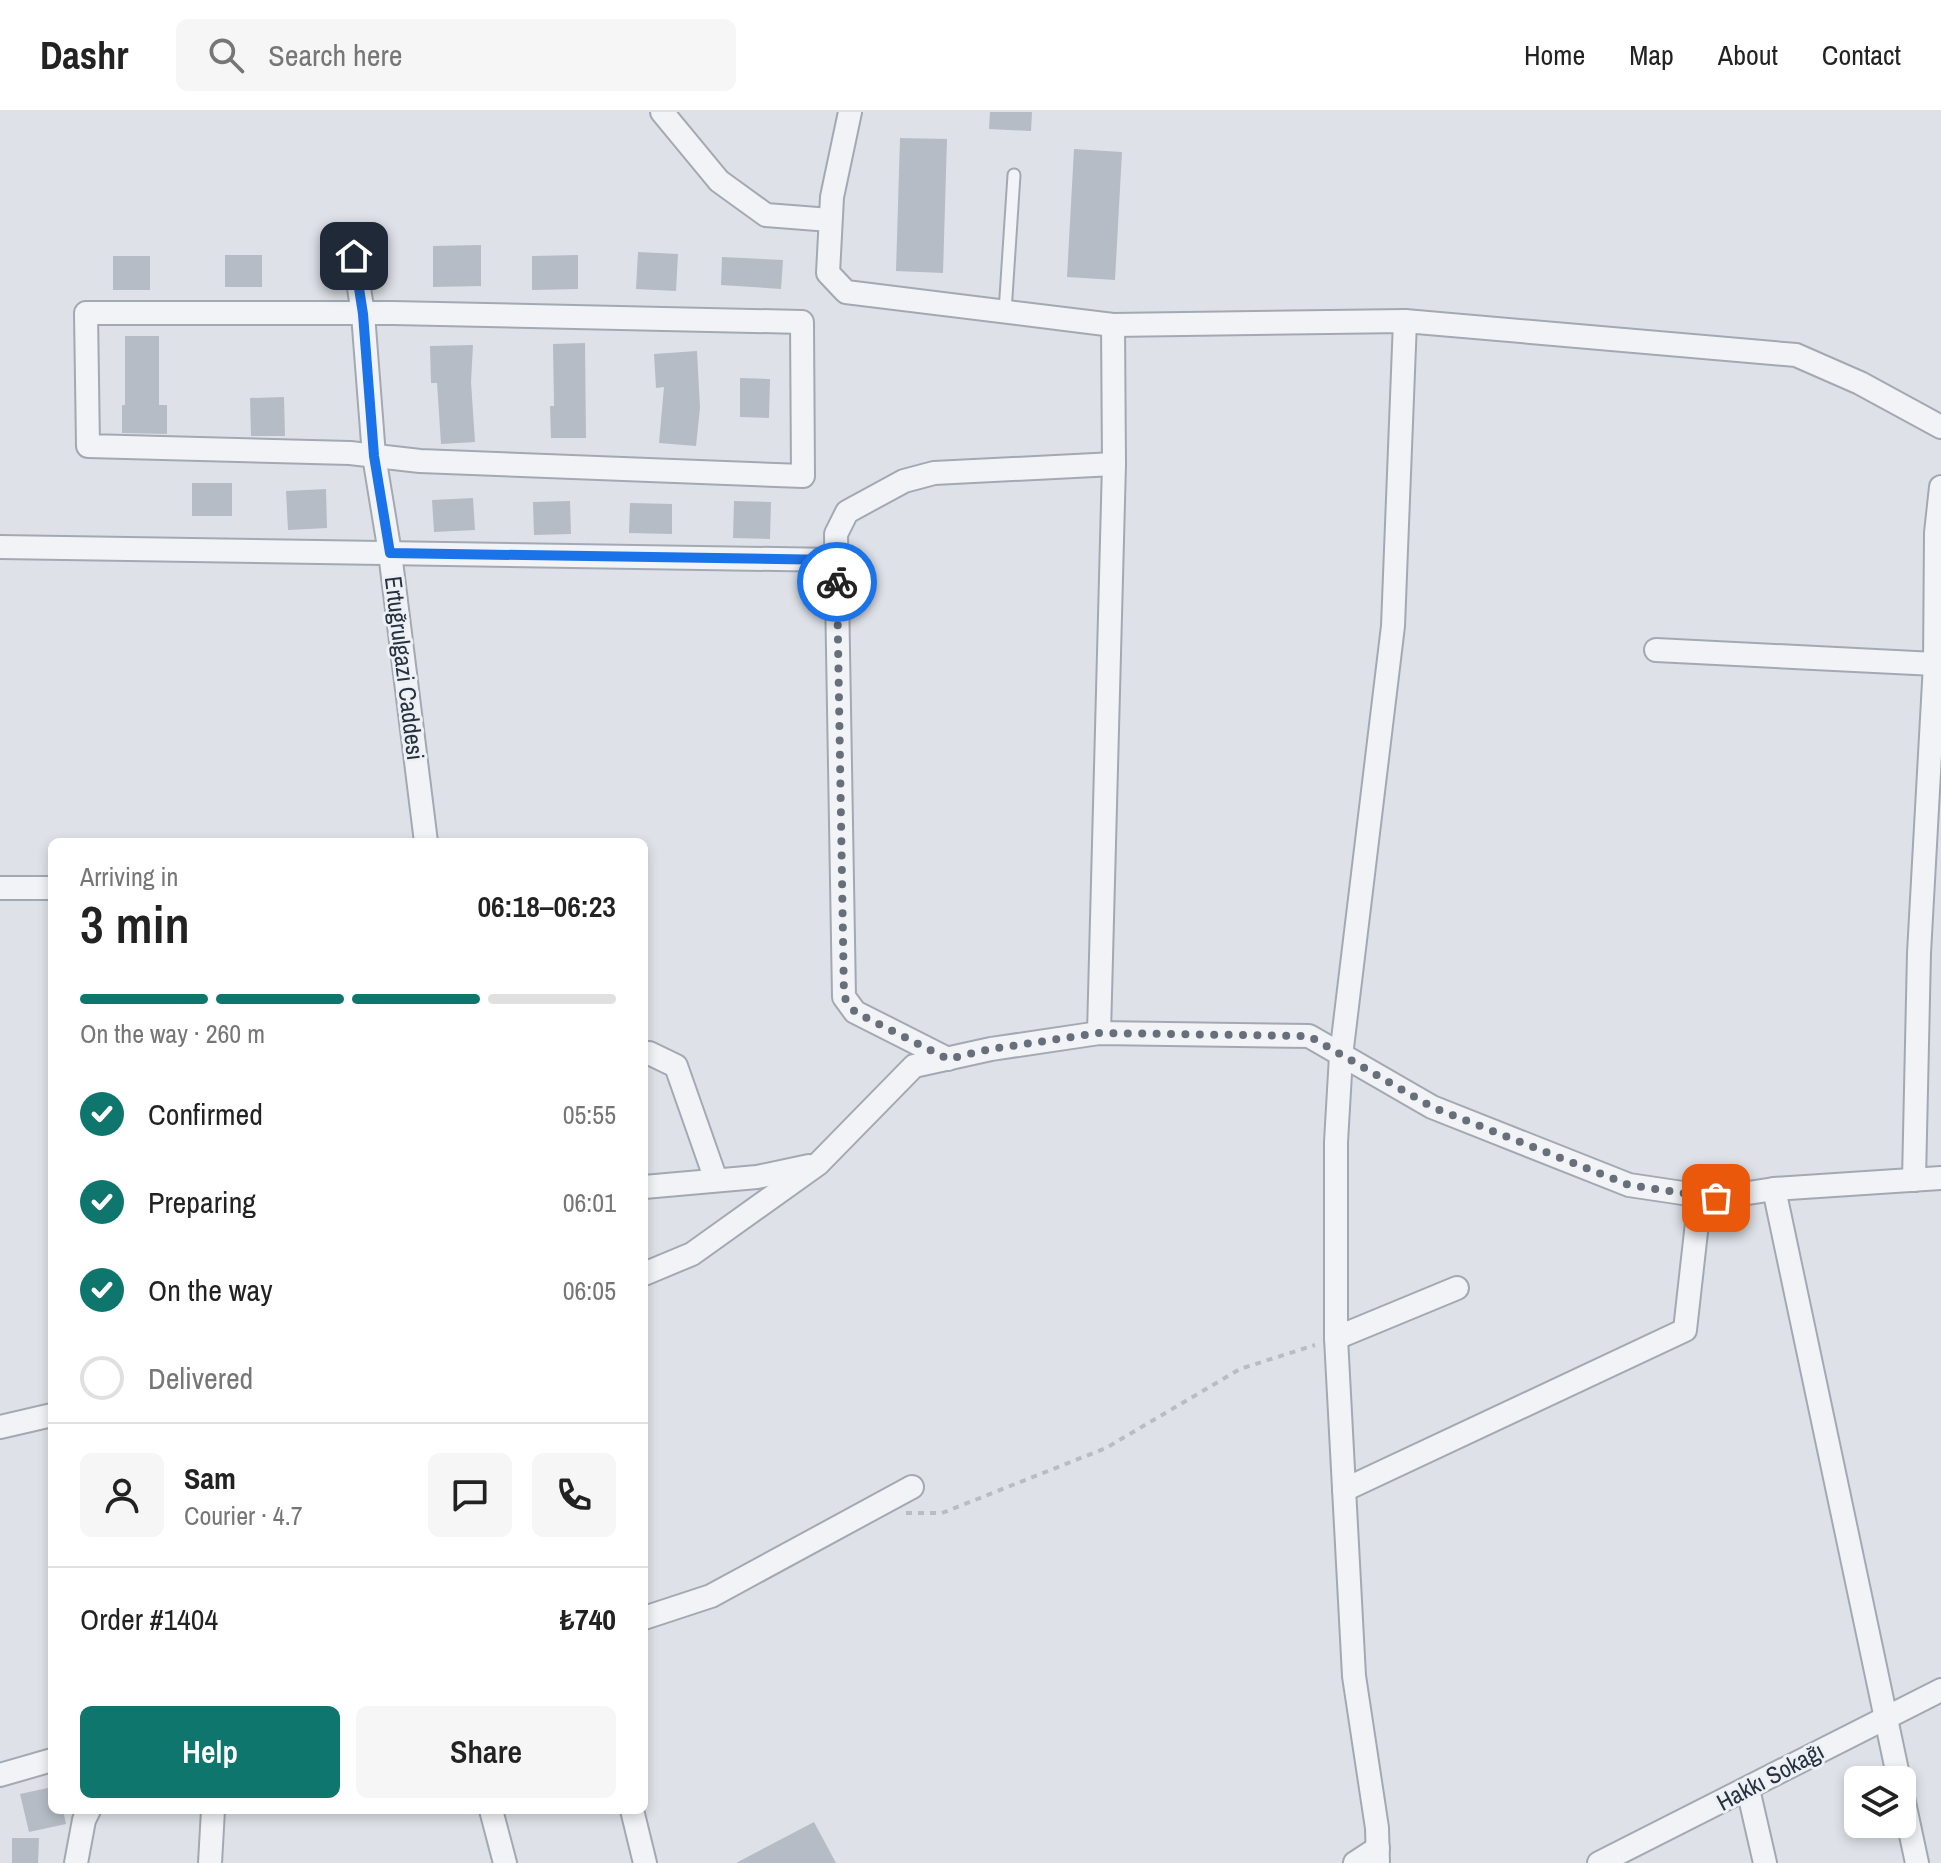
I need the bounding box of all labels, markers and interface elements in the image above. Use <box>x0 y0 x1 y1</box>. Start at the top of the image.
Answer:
search box <box>176 19 736 91</box>
text: Dashr <box>40 30 128 81</box>
icon: search <box>204 33 248 77</box>
text: Search here <box>268 35 402 75</box>
text: Home <box>1524 36 1585 74</box>
text: Map <box>1629 36 1674 74</box>
text: About <box>1718 36 1778 74</box>
text: Contact <box>1822 36 1901 74</box>
pin <box>320 222 388 290</box>
icon: home <box>332 234 376 278</box>
courier <box>797 542 877 622</box>
icon: bike <box>815 560 859 604</box>
street label: Ertuğrulgazi Caddesi <box>378 574 432 762</box>
text: Arriving in <box>80 859 178 894</box>
text: 06:18–06:23 <box>477 886 616 926</box>
text: 3 min <box>80 889 190 959</box>
text: On the way · 260 m <box>80 1016 265 1051</box>
icon: check <box>80 1092 124 1136</box>
text: Confirmed <box>148 1094 263 1134</box>
text: 05:55 <box>563 1097 616 1132</box>
pin <box>1682 1164 1750 1232</box>
icon: bag <box>1694 1176 1738 1220</box>
icon: check <box>80 1180 124 1224</box>
text: Preparing <box>148 1182 256 1222</box>
text: 06:01 <box>563 1185 616 1220</box>
icon: check <box>80 1268 124 1312</box>
text: On the way <box>148 1270 272 1310</box>
text: 06:05 <box>563 1273 616 1308</box>
text: Delivered <box>148 1358 253 1398</box>
button: person <box>80 1453 164 1537</box>
button: chat <box>428 1453 512 1537</box>
button: phone <box>532 1453 616 1537</box>
text: Sam <box>184 1458 236 1498</box>
text: Courier · 4.7 <box>184 1498 303 1533</box>
text: Order #1404 <box>80 1599 218 1639</box>
text: ₺740 <box>560 1599 616 1639</box>
button: Help <box>80 1706 340 1798</box>
button: Share <box>356 1706 616 1798</box>
street label: Hakkı Sokağı <box>1711 1734 1829 1818</box>
map controls <box>1844 1766 1916 1838</box>
button: layers <box>1844 1766 1916 1838</box>

